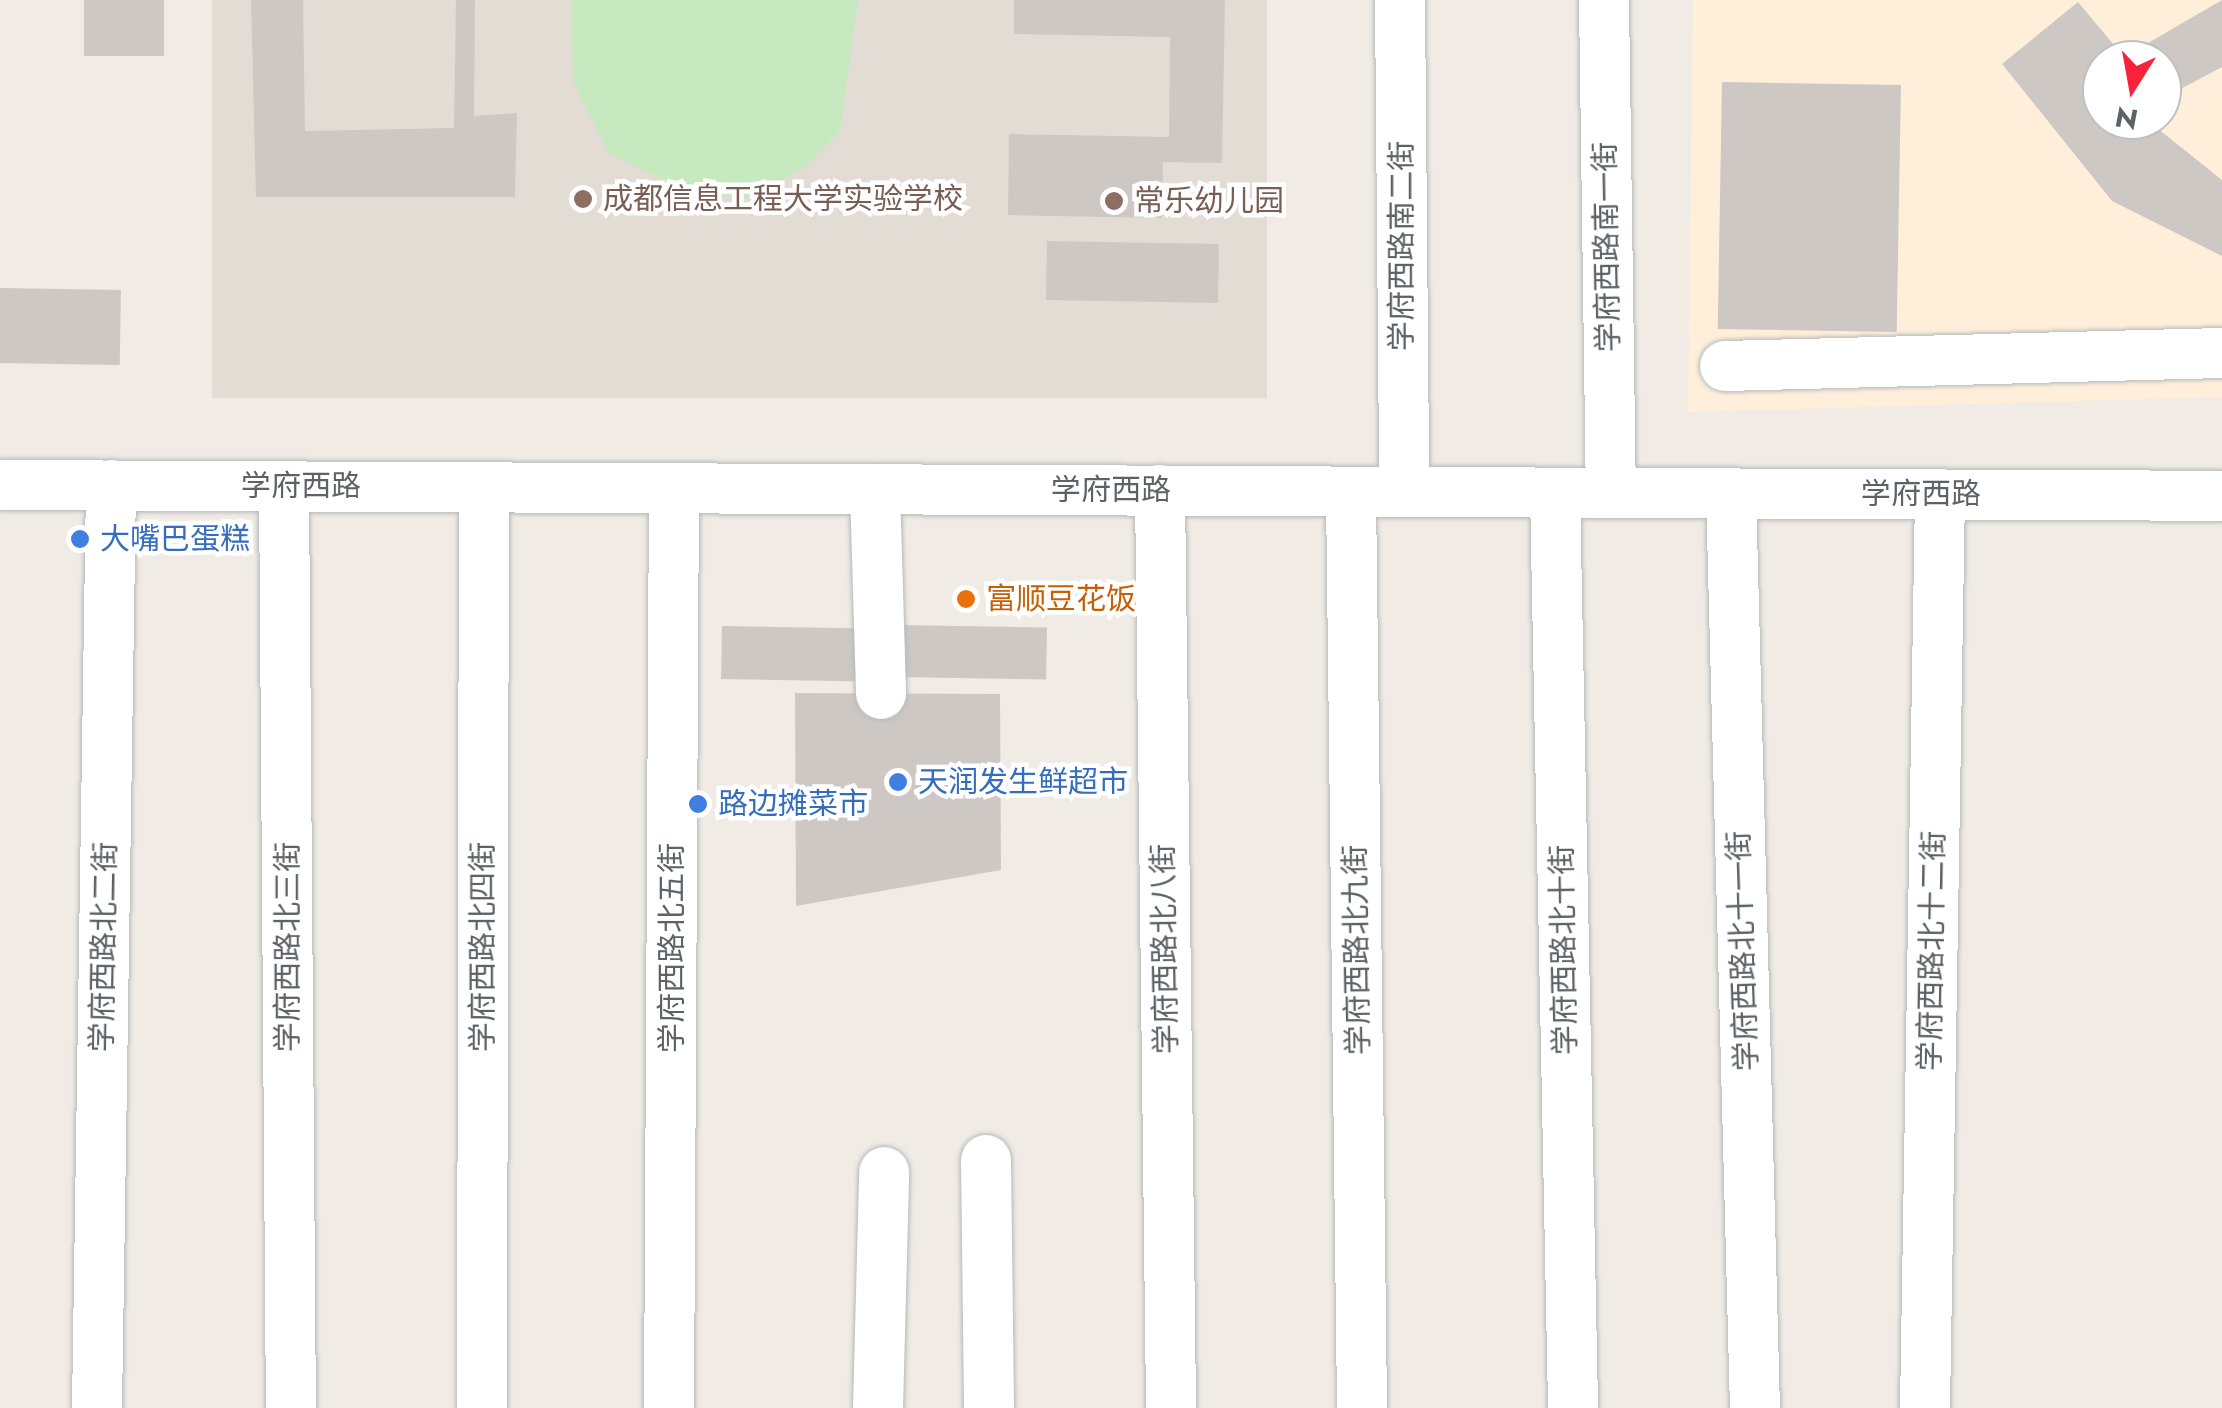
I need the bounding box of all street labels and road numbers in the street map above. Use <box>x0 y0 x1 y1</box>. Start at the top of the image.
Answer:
street label: 学府西路南二街 <box>1384 141 1420 351</box>
street label: 学府西路南一街 <box>1587 142 1627 352</box>
street label: 学府西路 <box>241 468 361 504</box>
street label: 学府西路 <box>1051 472 1171 508</box>
street label: 学府西路 <box>1861 476 1981 512</box>
street label: 学府西路北十一街 <box>1721 830 1765 1072</box>
street label: 学府西路北十二街 <box>1912 831 1952 1071</box>
street label: 学府西路北二街 <box>84 842 124 1052</box>
street label: 学府西路北三街 <box>270 842 306 1052</box>
street label: 学府西路北四街 <box>465 842 501 1052</box>
street label: 学府西路北五街 <box>654 843 690 1053</box>
street label: 学府西路北八街 <box>1145 844 1185 1054</box>
street label: 学府西路北九街 <box>1337 845 1377 1055</box>
street label: 学府西路北十街 <box>1544 845 1584 1055</box>

